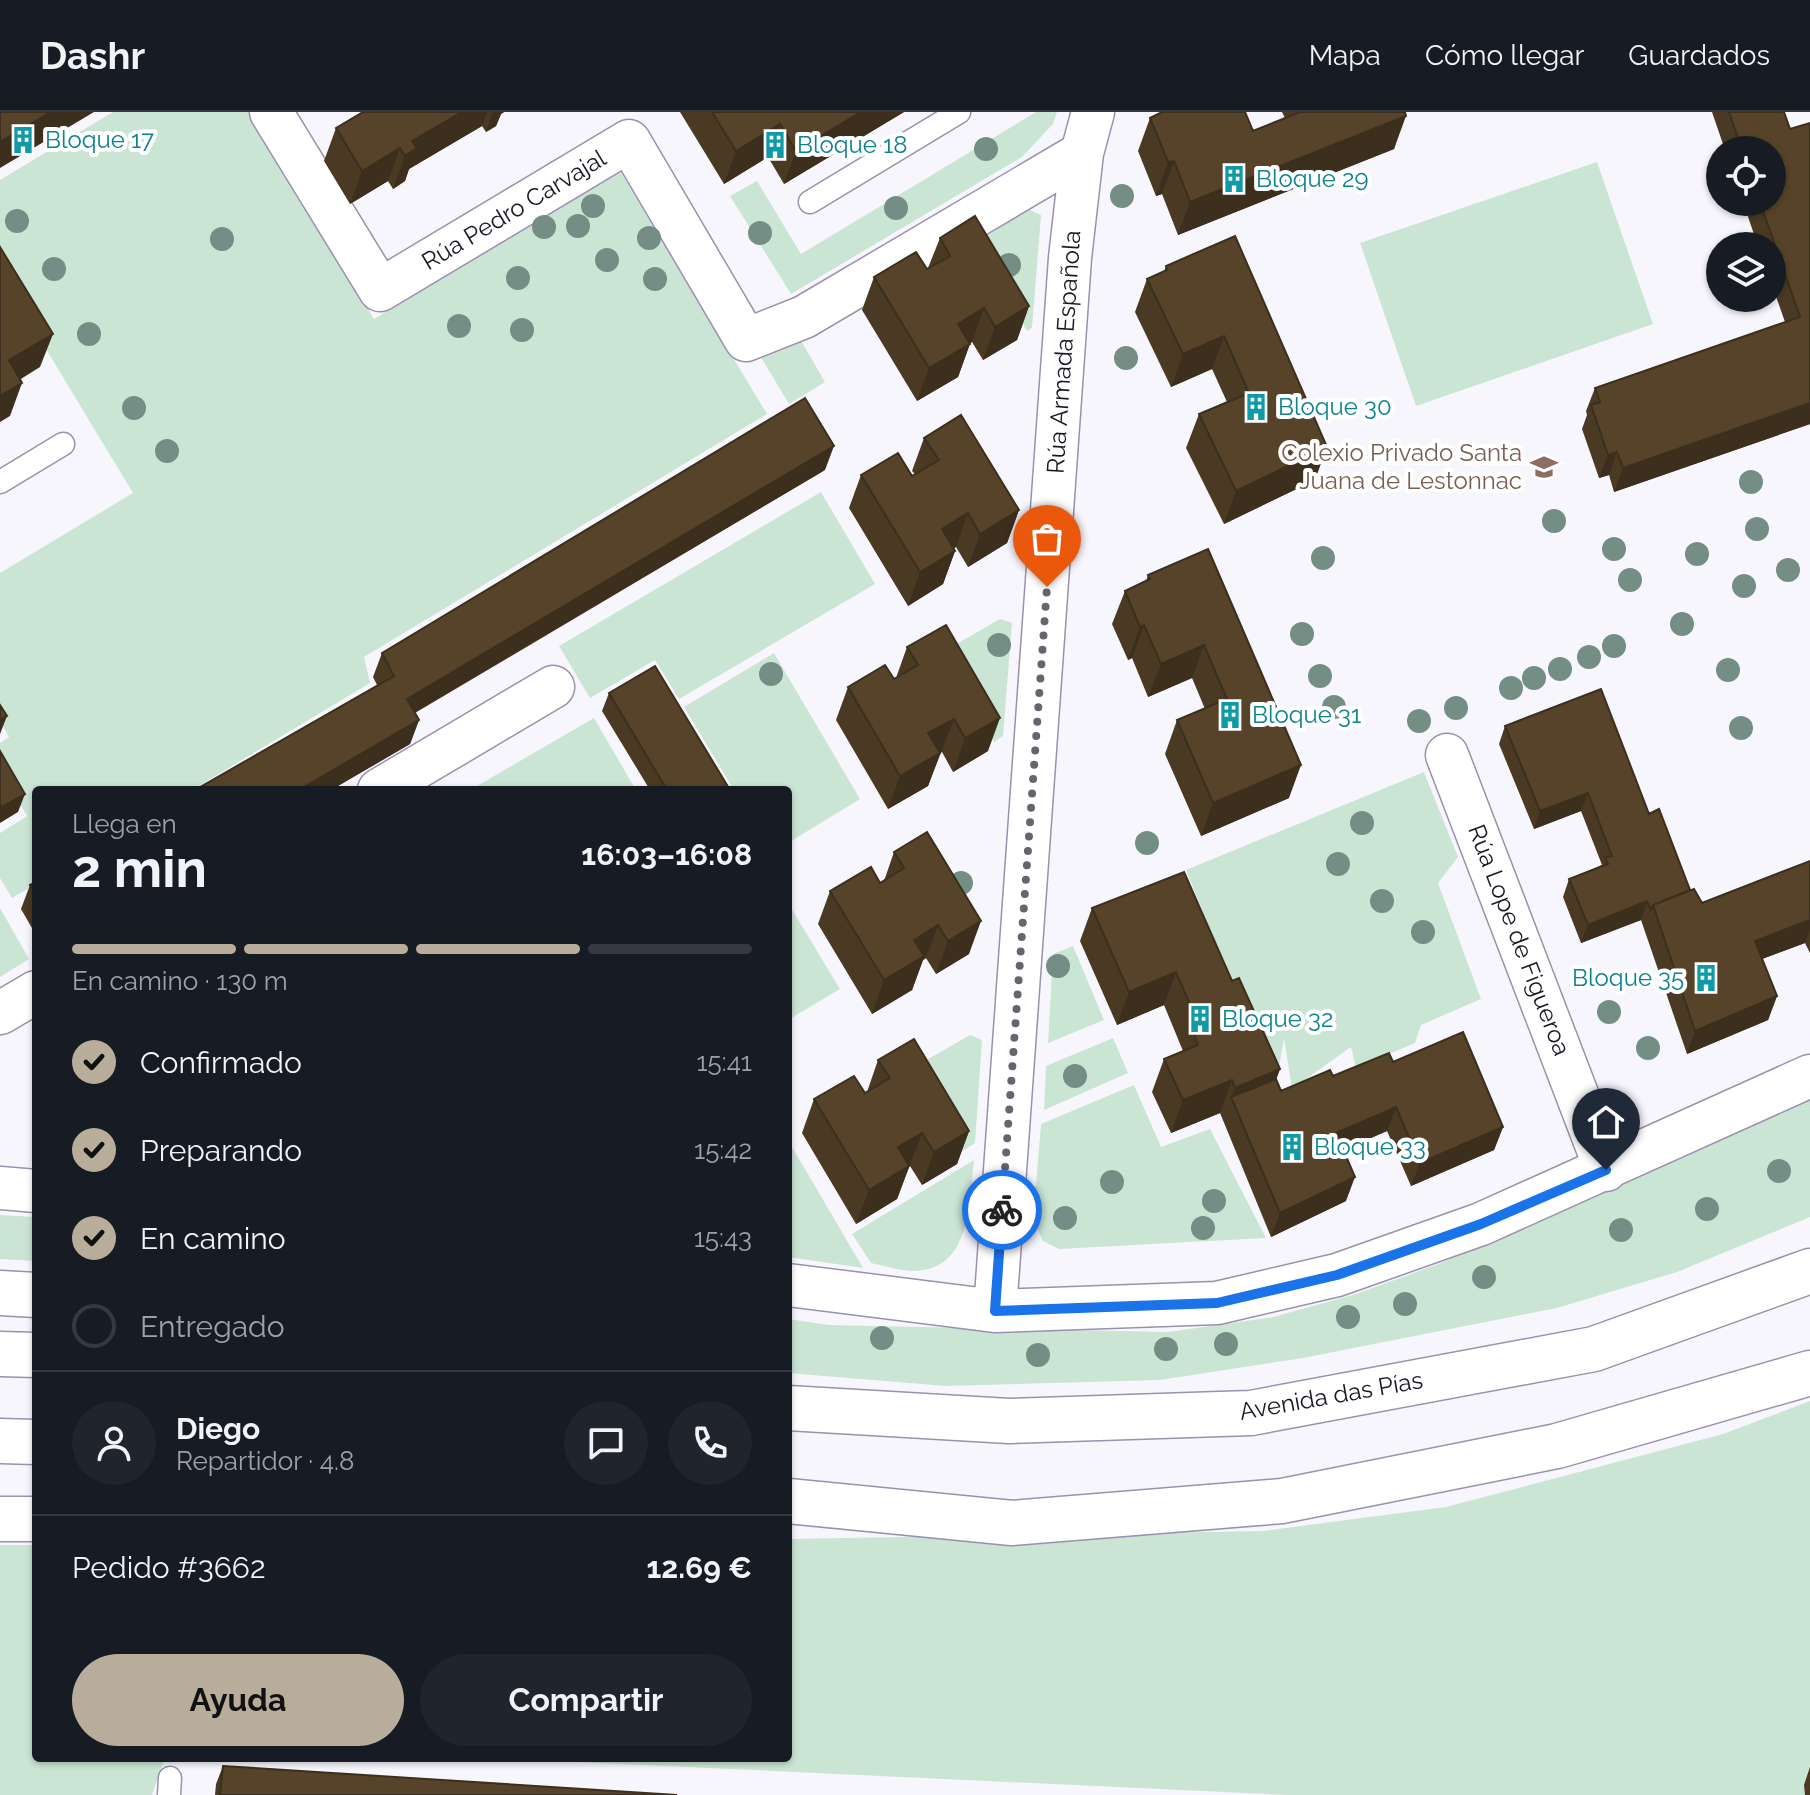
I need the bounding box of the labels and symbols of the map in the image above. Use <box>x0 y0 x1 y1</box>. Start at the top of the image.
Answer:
building icon: Bloque 17 <box>8 125 38 155</box>
place label: Bloque 17 <box>45 125 154 154</box>
building icon: Bloque 18 <box>760 130 790 160</box>
place label: Bloque 18 <box>797 130 908 159</box>
street label: Rúa Pedro Carvajal <box>416 143 611 276</box>
building icon: Bloque 29 <box>1219 164 1249 194</box>
place label: Bloque 29 <box>1256 164 1369 193</box>
street label: Rúa Armada Española <box>1041 229 1086 475</box>
building icon: Bloque 30 <box>1241 392 1271 422</box>
place label: Bloque 30 <box>1278 392 1392 421</box>
place label: Colexio Privado Santa Juana de Lestonnac <box>1281 438 1522 495</box>
school or university icon: Colexio Privado Santa Juana de Lestonnac <box>1529 452 1559 482</box>
pin <box>1013 505 1081 587</box>
building icon: Bloque 31 <box>1215 700 1245 730</box>
place label: Bloque 31 <box>1252 700 1361 729</box>
street label: Rúa Lope de Figueroa <box>1462 820 1577 1059</box>
place label: Bloque 35 <box>1572 963 1684 992</box>
building icon: Bloque 35 <box>1691 963 1721 993</box>
building icon: Bloque 32 <box>1185 1004 1215 1034</box>
place label: Bloque 32 <box>1222 1004 1333 1033</box>
pin <box>1572 1088 1640 1170</box>
building icon: Bloque 33 <box>1277 1132 1307 1162</box>
place label: Bloque 33 <box>1314 1132 1426 1161</box>
courier <box>962 1170 1042 1250</box>
street label: Avenida das Pías <box>1237 1365 1425 1426</box>

